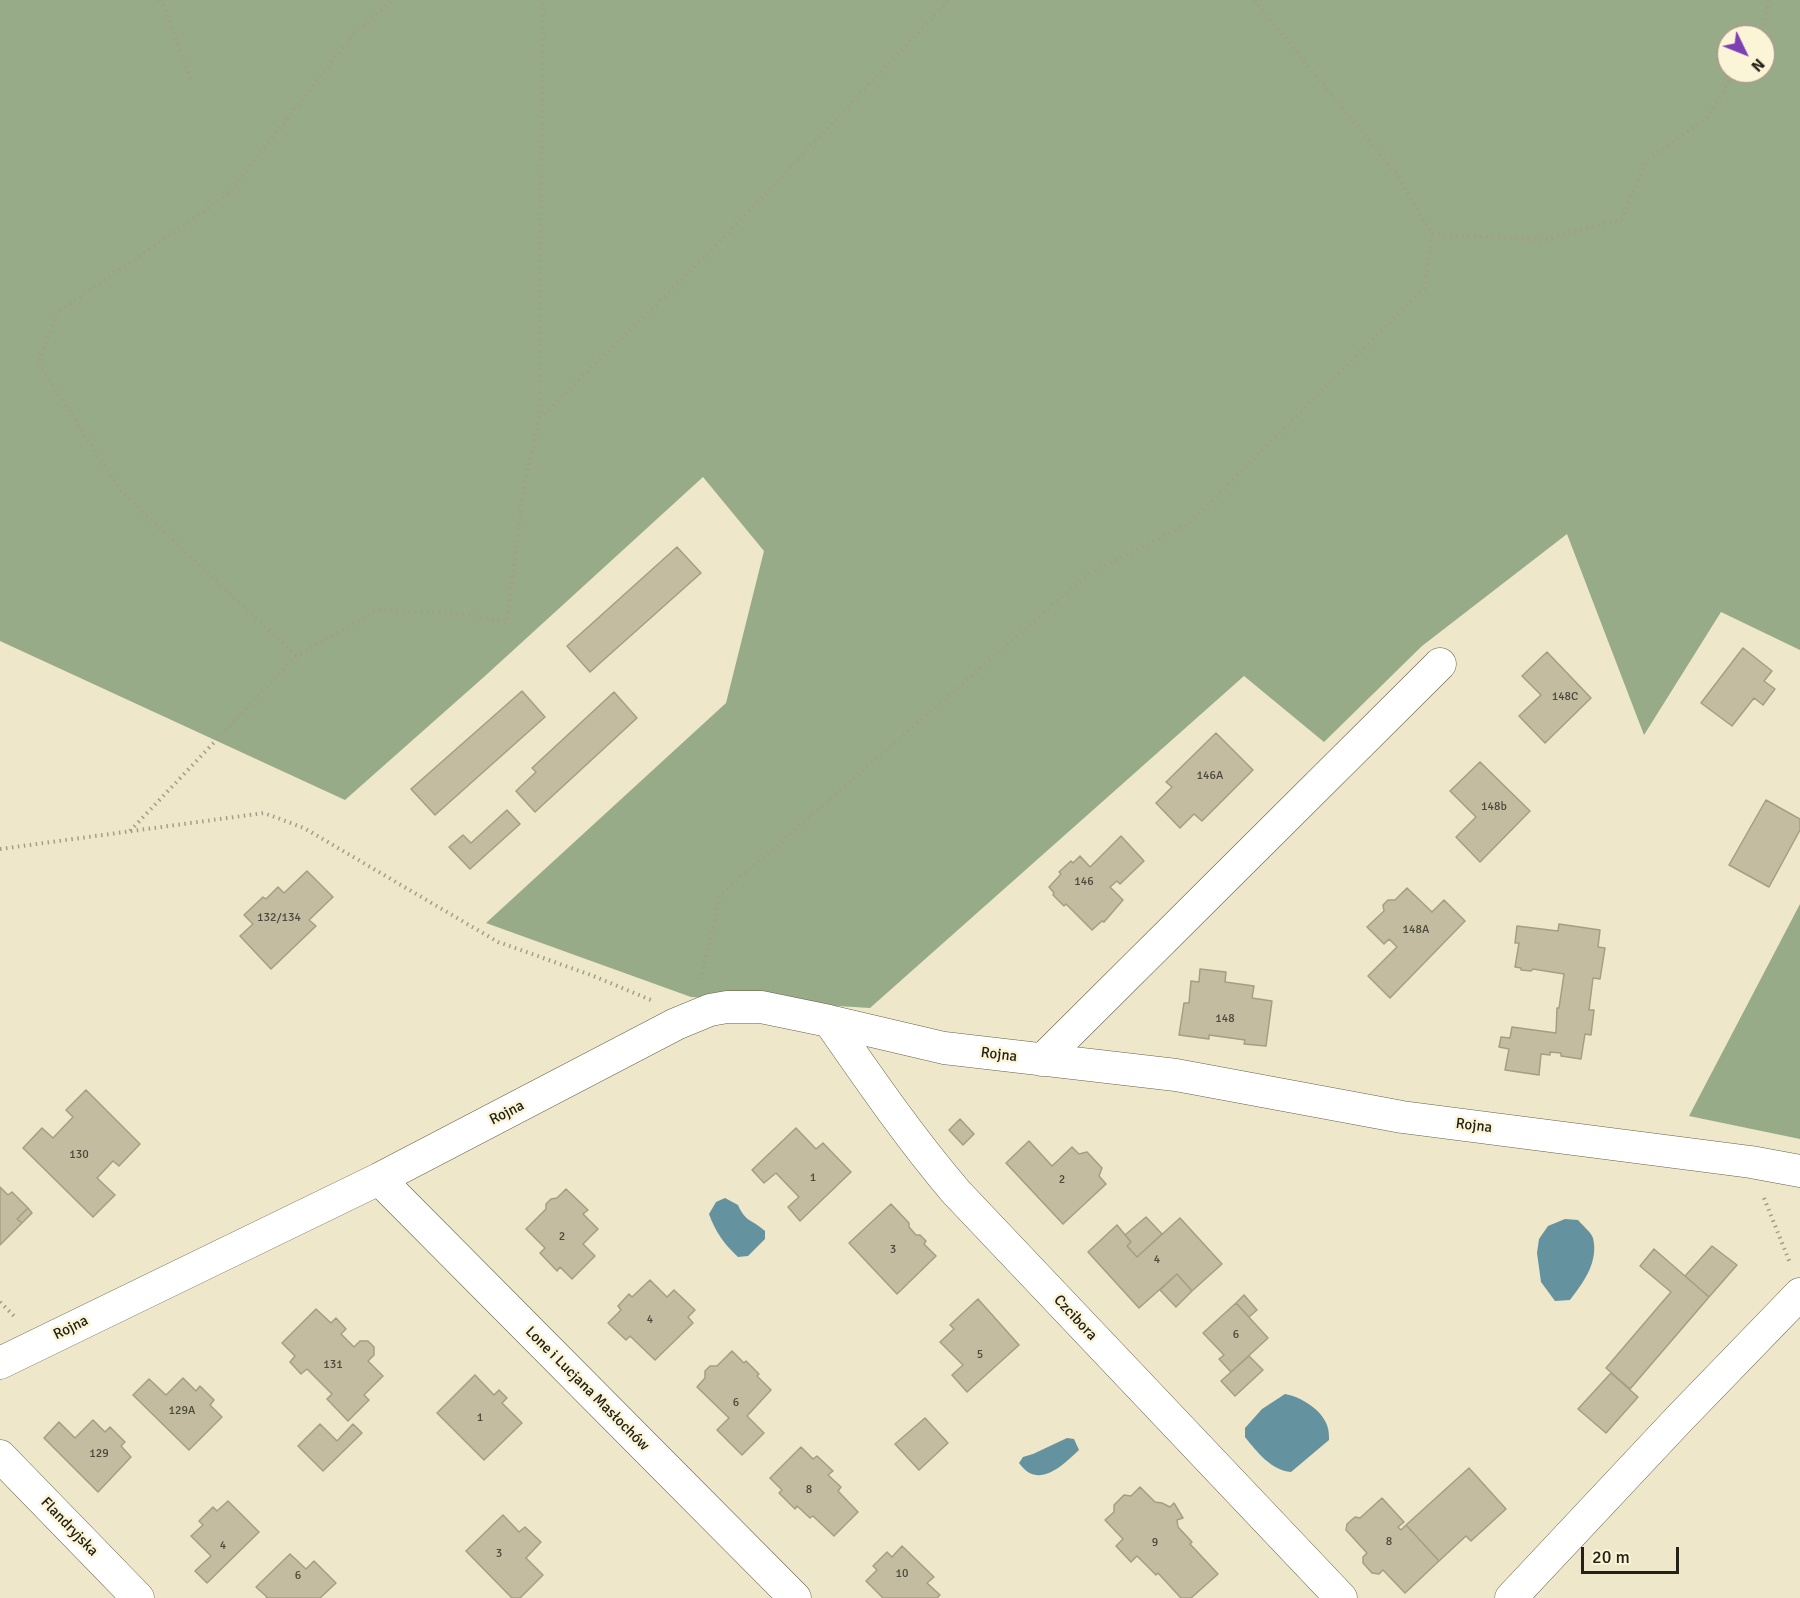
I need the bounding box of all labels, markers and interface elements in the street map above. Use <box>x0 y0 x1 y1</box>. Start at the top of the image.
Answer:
north arrow <box>1716 24 1776 84</box>
text: N <box>1747 54 1769 76</box>
house number: 148C <box>1552 690 1578 704</box>
house number: 146A <box>1197 769 1223 783</box>
house number: 148b <box>1481 800 1507 814</box>
house number: 146 <box>1074 875 1094 889</box>
house number: 132/134 <box>257 911 301 925</box>
house number: 148A <box>1403 923 1429 937</box>
house number: 148 <box>1215 1012 1235 1026</box>
street label: Rojna <box>980 1044 1018 1066</box>
street label: Rojna <box>487 1097 527 1129</box>
street label: Rojna <box>1455 1115 1493 1137</box>
house number: 130 <box>69 1148 89 1162</box>
house number: 1 <box>810 1171 816 1185</box>
house number: 2 <box>1059 1173 1065 1187</box>
house number: 2 <box>559 1230 565 1244</box>
house number: 3 <box>890 1243 896 1257</box>
house number: 4 <box>1154 1253 1160 1267</box>
street label: Czcibora <box>1049 1292 1101 1344</box>
street label: Rojna <box>51 1312 91 1344</box>
house number: 4 <box>647 1313 653 1327</box>
street label: Lone i Lucjana Masłochów <box>521 1323 653 1455</box>
house number: 6 <box>1233 1328 1239 1342</box>
house number: 5 <box>977 1348 983 1362</box>
house number: 131 <box>323 1358 343 1372</box>
house number: 6 <box>733 1396 739 1410</box>
house number: 129A <box>169 1404 195 1418</box>
house number: 1 <box>477 1411 483 1425</box>
house number: 129 <box>89 1447 109 1461</box>
house number: 8 <box>806 1483 812 1497</box>
street label: Flandryjska <box>37 1494 101 1560</box>
house number: 8 <box>1386 1535 1392 1549</box>
scale bar <box>1584 1535 1682 1573</box>
house number: 9 <box>1152 1536 1158 1550</box>
house number: 4 <box>220 1539 226 1553</box>
text: 20 m <box>1592 1546 1630 1568</box>
house number: 3 <box>496 1547 502 1561</box>
house number: 10 <box>896 1567 908 1581</box>
house number: 6 <box>295 1569 301 1583</box>

